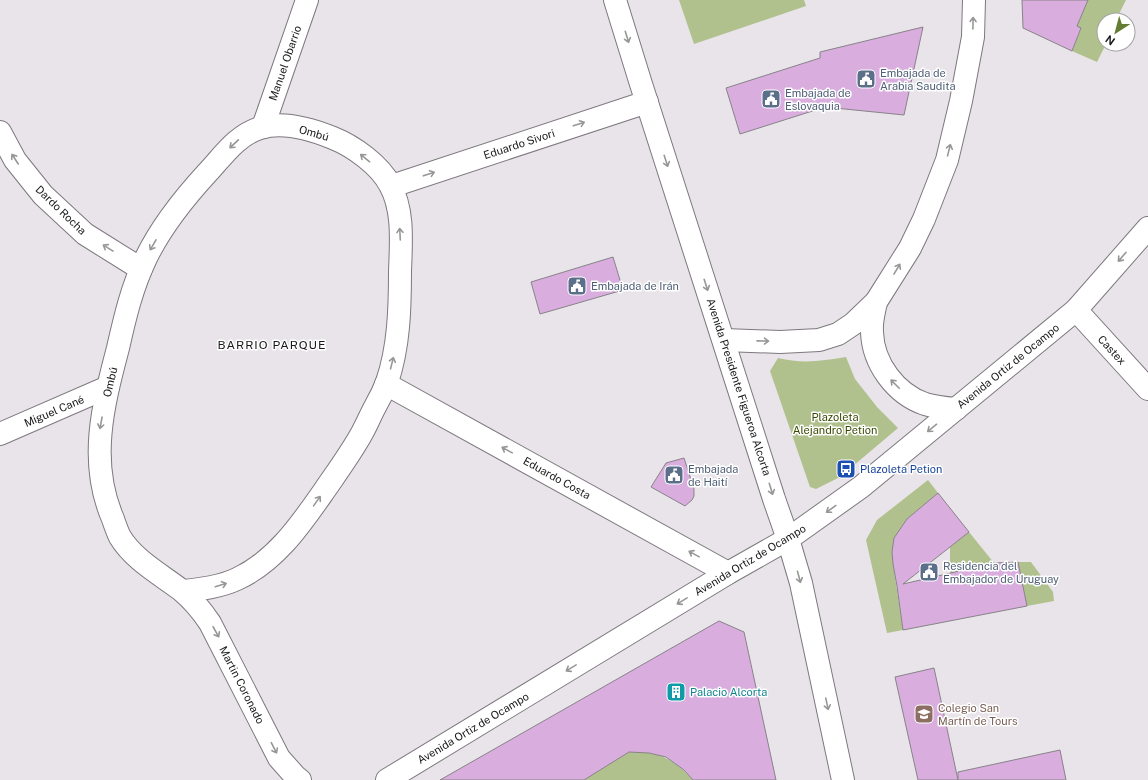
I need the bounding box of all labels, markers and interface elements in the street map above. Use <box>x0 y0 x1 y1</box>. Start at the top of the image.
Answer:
north arrow <box>1096 12 1136 52</box>
one-way arrow <box>970 17 977 30</box>
street label: Manuel Obarrio <box>266 24 304 102</box>
one-way arrow <box>624 31 631 44</box>
text: N <box>1103 33 1117 47</box>
place label: Embajada de Arabia Saudita <box>880 67 956 92</box>
public building icon: Embajada de Arabia Saudita <box>855 68 877 90</box>
place label: Embajada de Eslovaquia <box>785 87 851 112</box>
public building icon: Embajada de Eslovaquia <box>760 88 782 110</box>
one-way arrow <box>572 120 584 128</box>
street label: Ombú <box>298 123 330 143</box>
street label: Eduardo Sivori <box>482 127 556 161</box>
one-way arrow <box>229 139 239 149</box>
one-way arrow <box>946 144 954 157</box>
one-way arrow <box>11 154 19 165</box>
one-way arrow <box>360 154 371 162</box>
one-way arrow <box>663 154 670 167</box>
one-way arrow <box>422 170 435 177</box>
street label: Dardo Rocha <box>33 183 89 237</box>
one-way arrow <box>397 228 404 241</box>
one-way arrow <box>149 239 157 250</box>
one-way arrow <box>103 244 114 252</box>
one-way arrow <box>1118 252 1127 263</box>
one-way arrow <box>894 263 902 275</box>
public building icon: Embajada de Irán <box>566 275 588 297</box>
one-way arrow <box>703 278 710 291</box>
place label: Embajada de Irán <box>591 280 679 292</box>
street label: Avenida Presidente Figueroa Alcorta <box>705 297 773 477</box>
street label: Avenida Ortiz de Ocampo <box>955 321 1061 411</box>
street label: Castex <box>1096 333 1128 367</box>
one-way arrow <box>756 337 769 345</box>
district label: BARRIO PARQUE <box>218 338 326 352</box>
one-way arrow <box>388 357 396 370</box>
street label: Ombú <box>101 366 119 398</box>
one-way arrow <box>890 379 900 389</box>
street label: Miguel Cané <box>22 393 86 429</box>
park label: Plazoleta Alejandro Petion <box>793 411 877 436</box>
one-way arrow <box>97 416 105 429</box>
one-way arrow <box>927 423 938 432</box>
one-way arrow <box>501 446 513 454</box>
street label: Eduardo Costa <box>521 455 593 501</box>
bus stop icon: Plazoleta Petion <box>835 458 857 480</box>
place label: Embajada de Haití <box>688 463 738 488</box>
place label: Plazoleta Petion <box>860 463 942 475</box>
public building icon: Embajada de Haití <box>663 464 685 486</box>
one-way arrow <box>768 482 775 495</box>
one-way arrow <box>313 496 321 507</box>
one-way arrow <box>825 504 836 513</box>
street label: Avenida Ortiz de Ocampo <box>692 522 808 598</box>
one-way arrow <box>688 550 700 557</box>
place label: Residencia del Embajador de Uruguay <box>943 560 1059 585</box>
public building icon: Residencia del Embajador de Uruguay <box>918 561 940 583</box>
one-way arrow <box>796 570 803 583</box>
one-way arrow <box>214 581 227 588</box>
one-way arrow <box>676 597 688 605</box>
one-way arrow <box>212 626 220 638</box>
street label: Martin Coronado <box>217 644 267 726</box>
one-way arrow <box>565 665 577 673</box>
building icon: Palacio Alcorta <box>665 681 687 703</box>
place label: Palacio Alcorta <box>690 686 767 698</box>
street label: Avenida Ortiz de Ocampo <box>415 690 531 766</box>
one-way arrow <box>823 697 831 710</box>
place label: Colegio San Martín de Tours <box>938 702 1018 727</box>
school or university icon: Colegio San Martín de Tours <box>913 703 935 725</box>
one-way arrow <box>271 742 278 754</box>

